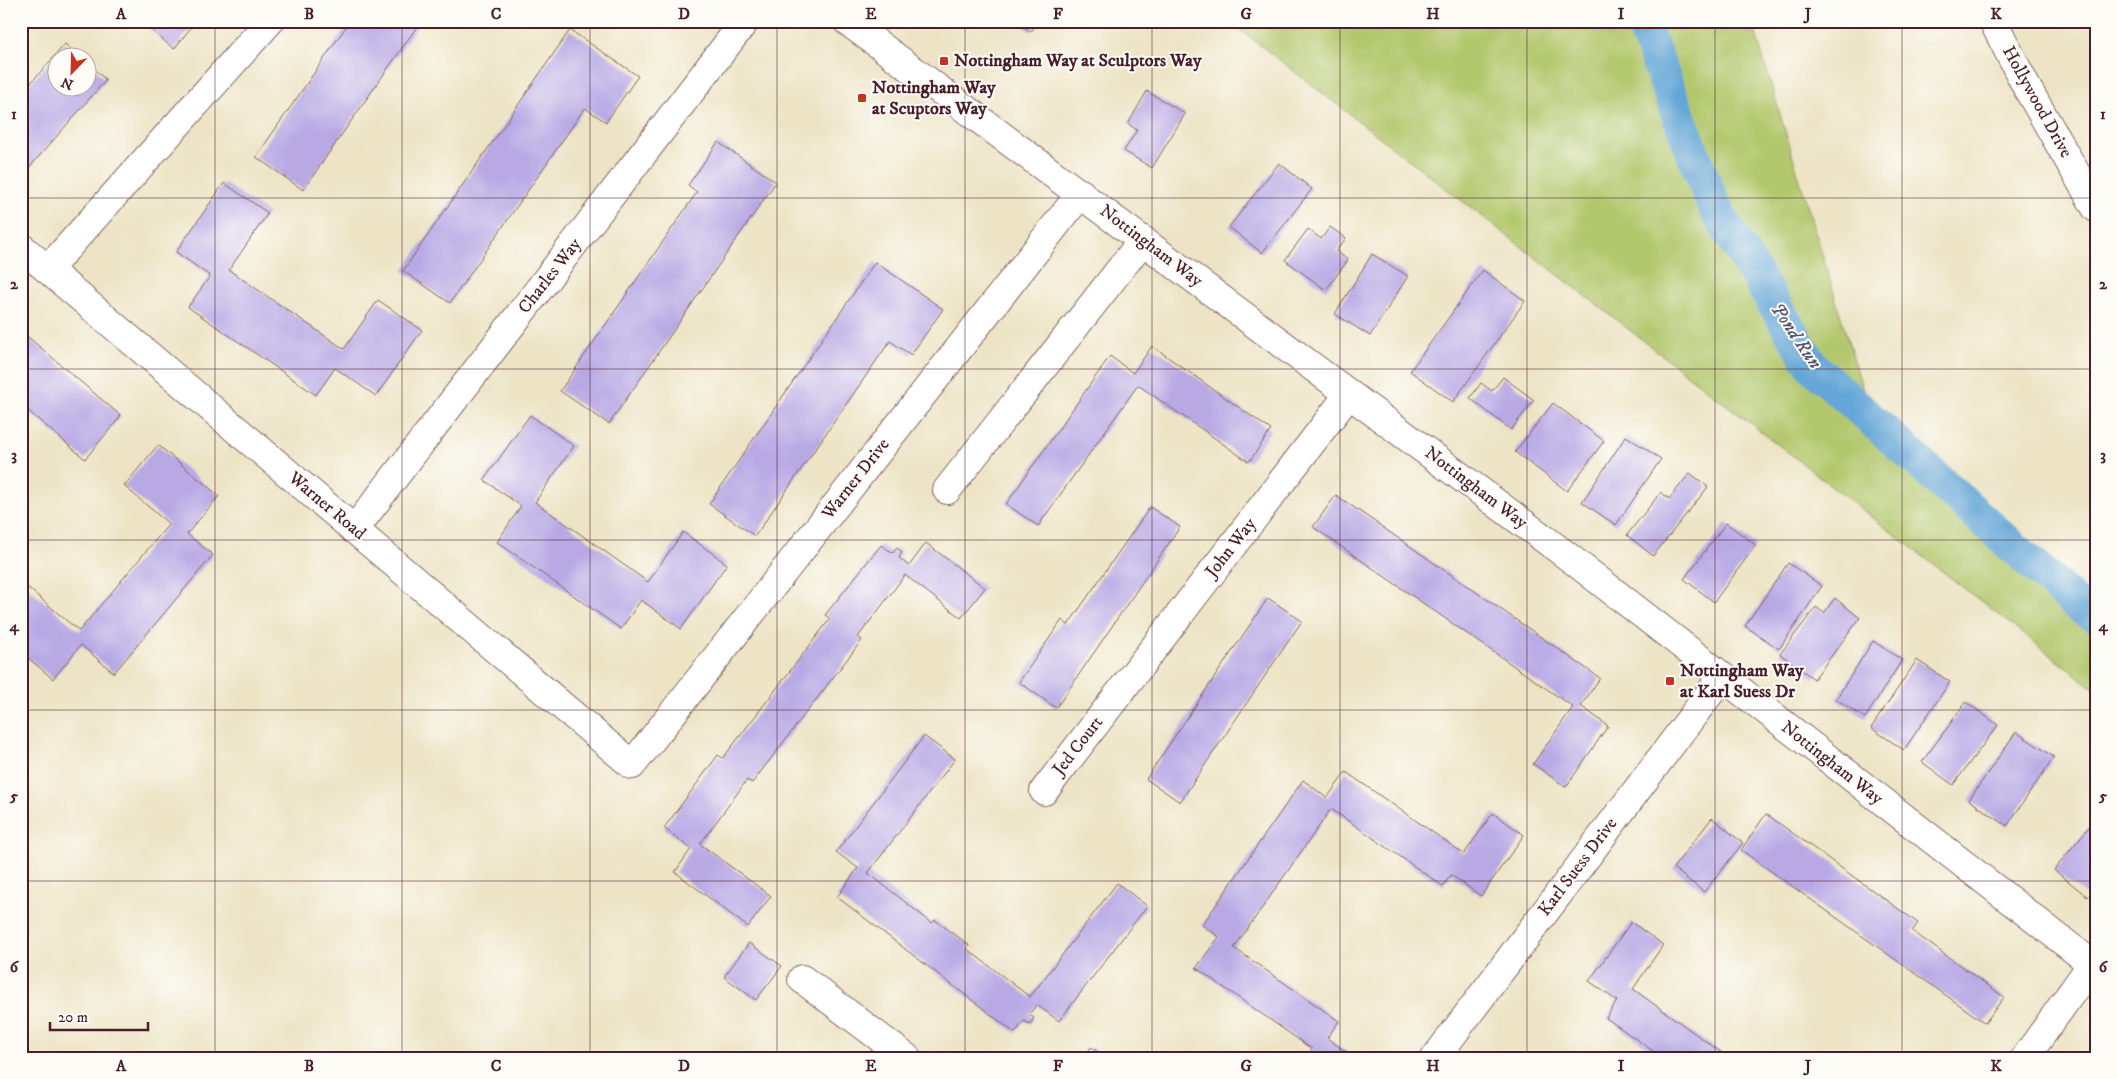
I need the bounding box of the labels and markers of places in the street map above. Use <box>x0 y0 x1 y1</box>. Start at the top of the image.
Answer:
place label: Nottingham Way at Sculptors Way <box>954 50 1202 72</box>
marker: Nottingham Way at Sculptors Way <box>938 55 950 67</box>
place label: Nottingham Way at Scuptors Way <box>872 77 996 120</box>
marker: Nottingham Way at Scuptors Way <box>856 92 868 104</box>
place label: Nottingham Way at Karl Suess Dr <box>1680 660 1804 703</box>
marker: Nottingham Way at Karl Suess Dr <box>1664 675 1676 687</box>

